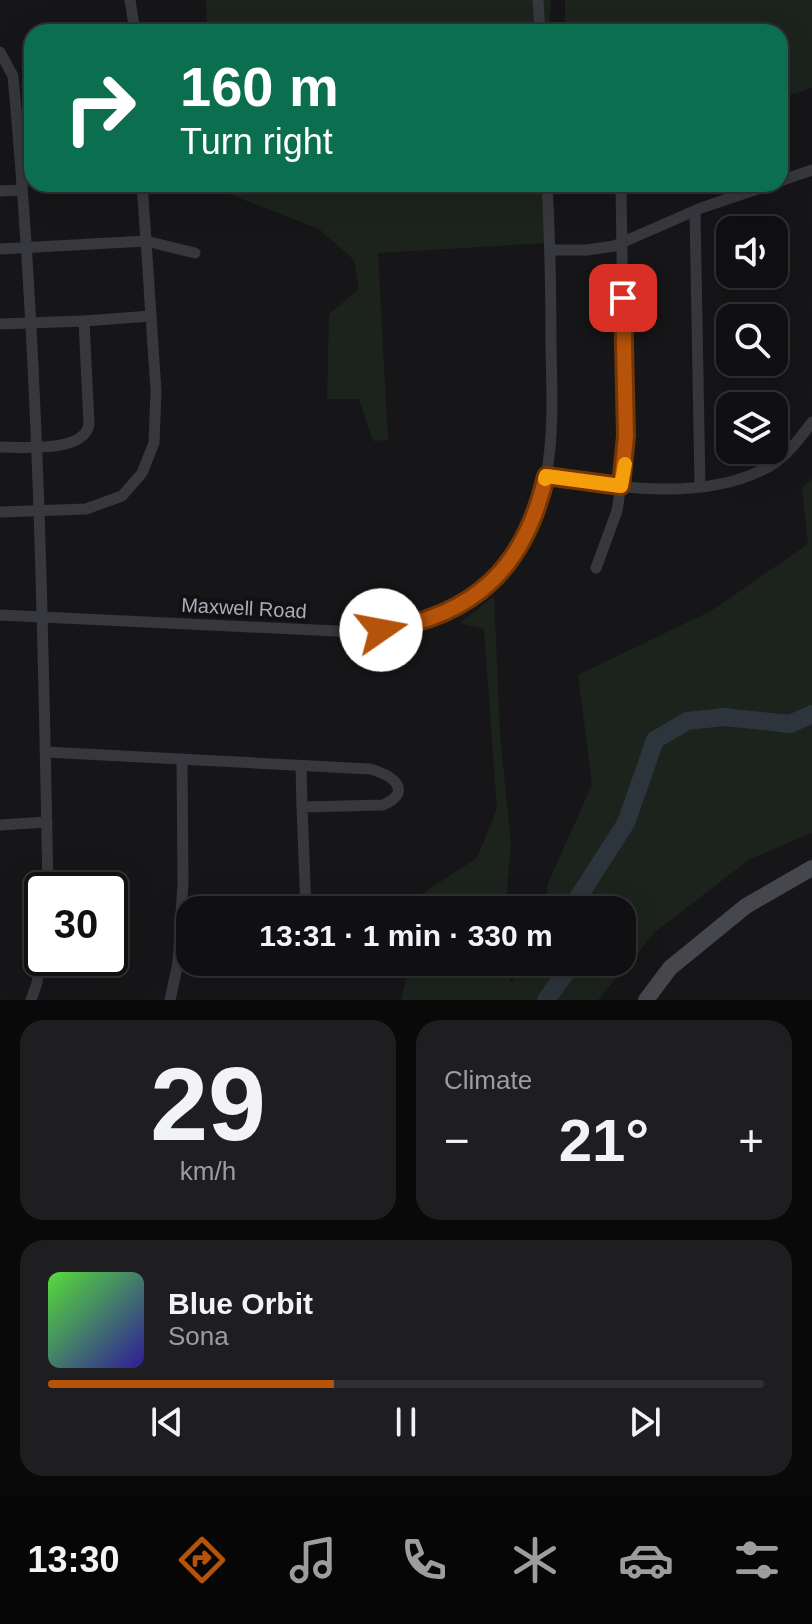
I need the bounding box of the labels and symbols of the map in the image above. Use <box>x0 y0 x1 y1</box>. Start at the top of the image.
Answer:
pin <box>589 264 657 332</box>
position arrow <box>339 588 423 672</box>
street label: Maxwell Road <box>181 594 307 622</box>
speed limit sign: 30 <box>24 872 128 976</box>

